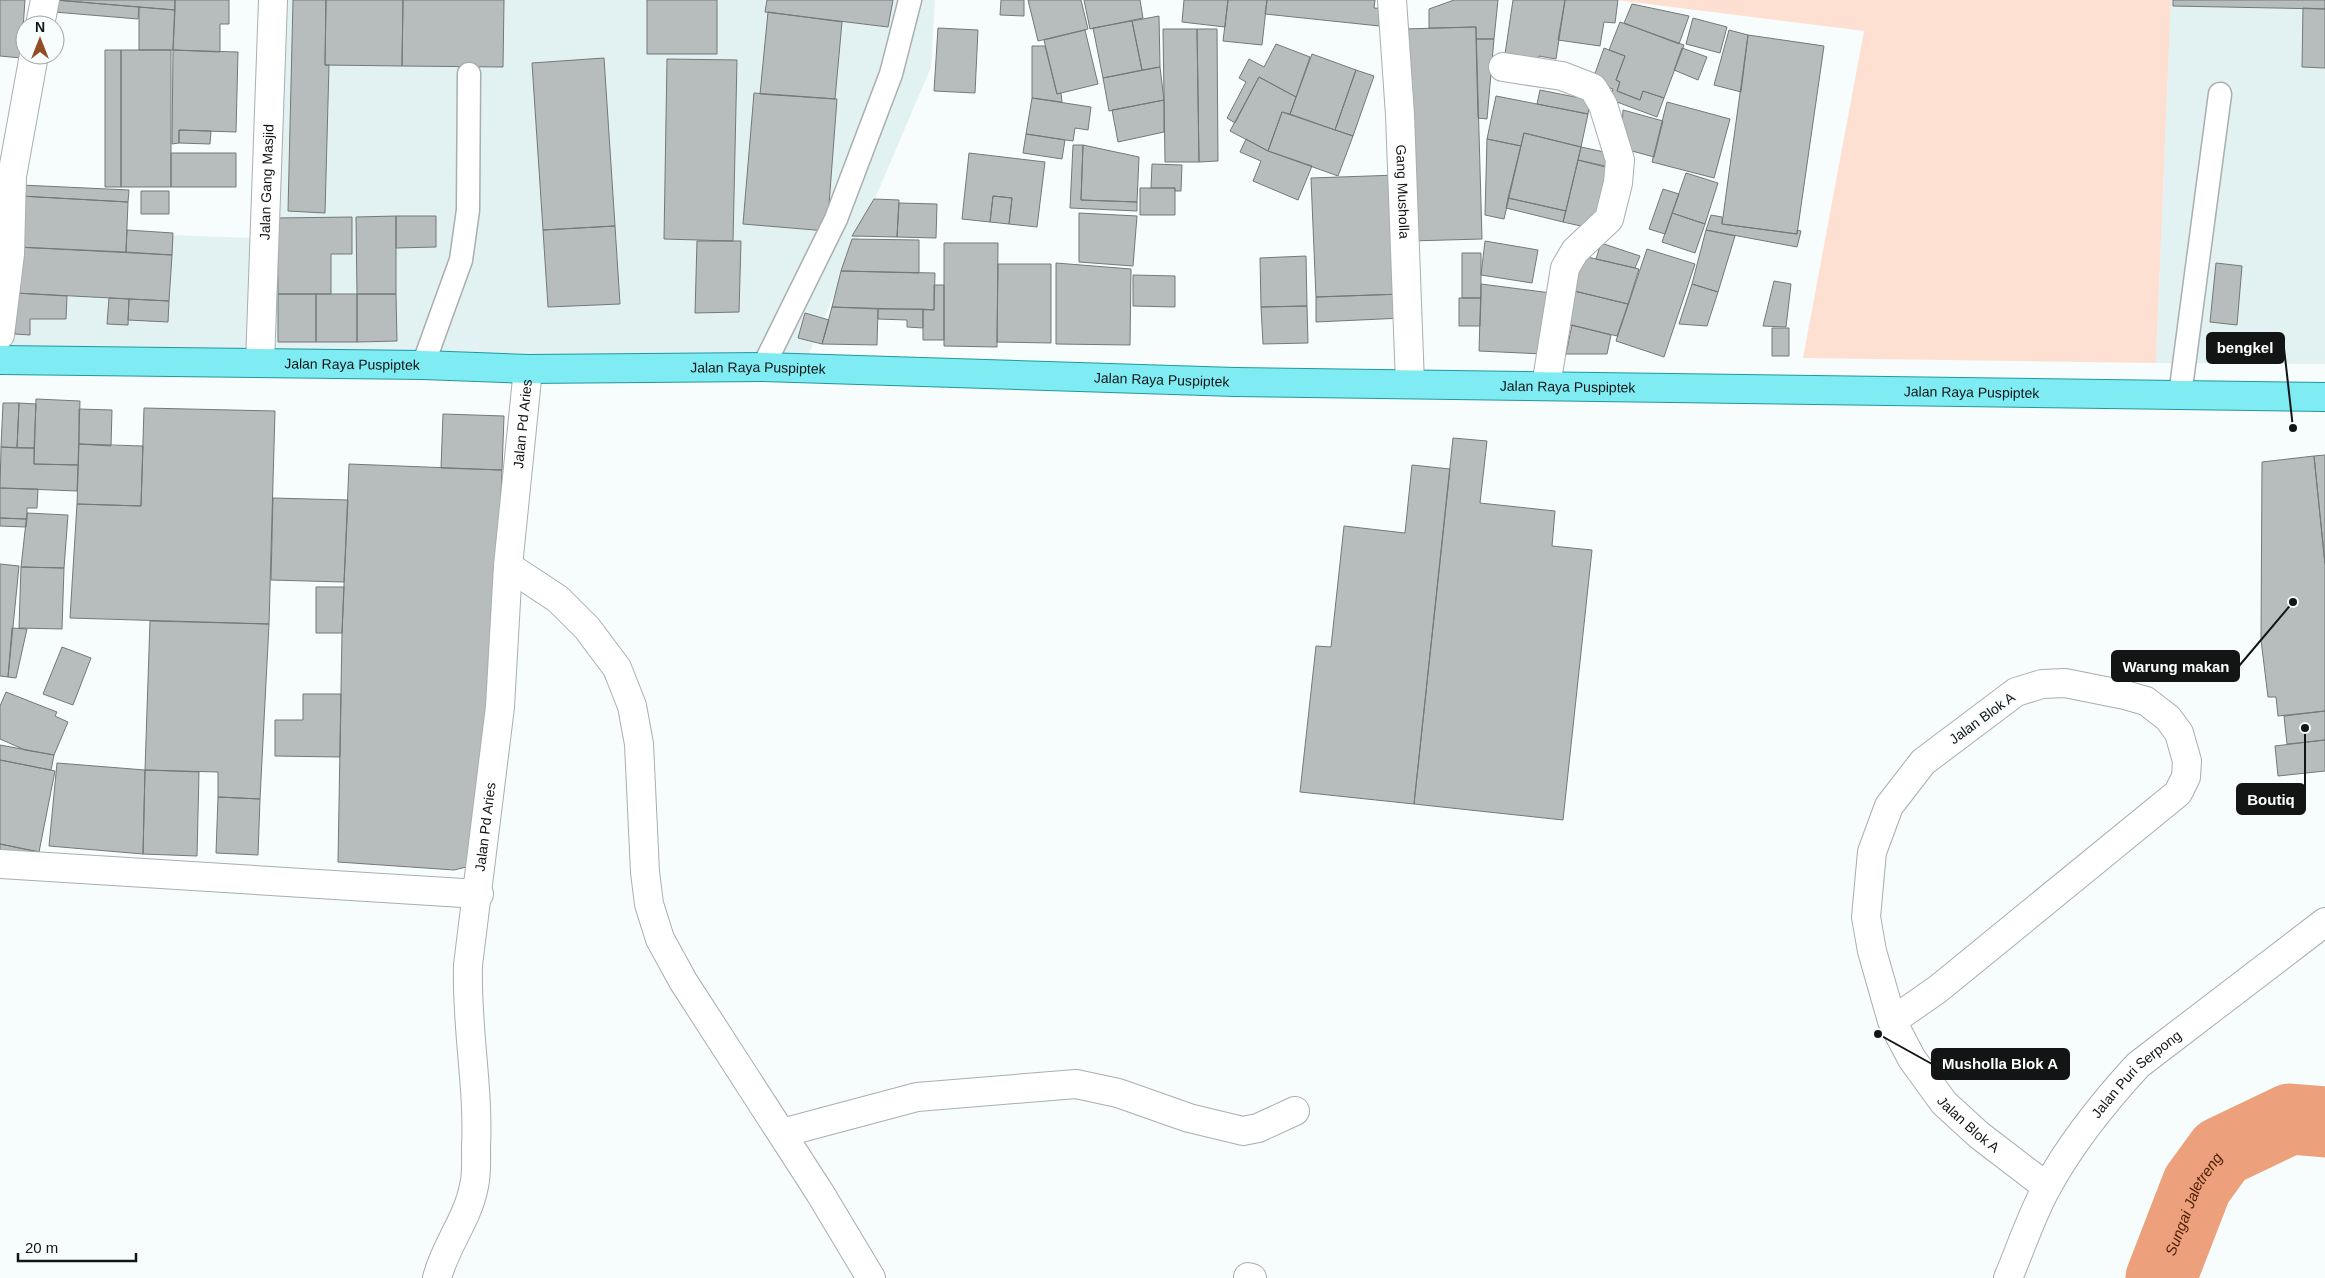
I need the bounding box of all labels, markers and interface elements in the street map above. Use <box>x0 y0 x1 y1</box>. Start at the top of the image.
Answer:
north arrow <box>15 15 65 65</box>
text: N <box>35 19 45 35</box>
street label: Jalan Gang Masjid <box>256 124 277 240</box>
street label: Gang Musholla <box>1393 144 1413 239</box>
callout: bengkel <box>2207 333 2284 363</box>
text: bengkel <box>2217 339 2273 356</box>
street label: Jalan Raya Puspiptek <box>284 355 421 373</box>
street label: Jalan Raya Puspiptek <box>690 359 827 377</box>
street label: Jalan Raya Puspiptek <box>1094 370 1231 390</box>
street label: Jalan Pd Aries <box>510 378 535 469</box>
street label: Jalan Raya Puspiptek <box>1500 378 1637 396</box>
street label: Jalan Raya Puspiptek <box>1904 383 2040 401</box>
callout: Warung makan <box>2112 651 2239 681</box>
text: Warung makan <box>2123 658 2229 675</box>
street label: Jalan Blok A <box>1946 688 2018 747</box>
street label: Jalan Pd Aries <box>472 781 499 872</box>
callout: Boutiq <box>2237 784 2305 814</box>
text: Boutiq <box>2247 791 2295 808</box>
street label: Jalan Puri Serpong <box>2088 1027 2184 1121</box>
callout: Musholla Blok A <box>1932 1049 2069 1079</box>
text: Musholla Blok A <box>1942 1055 2058 1072</box>
street label: Jalan Blok A <box>1934 1093 2003 1156</box>
water label: Sungai Jaletreng <box>2162 1149 2226 1258</box>
scale bar <box>18 1230 135 1262</box>
text: 20 m <box>25 1239 58 1256</box>

